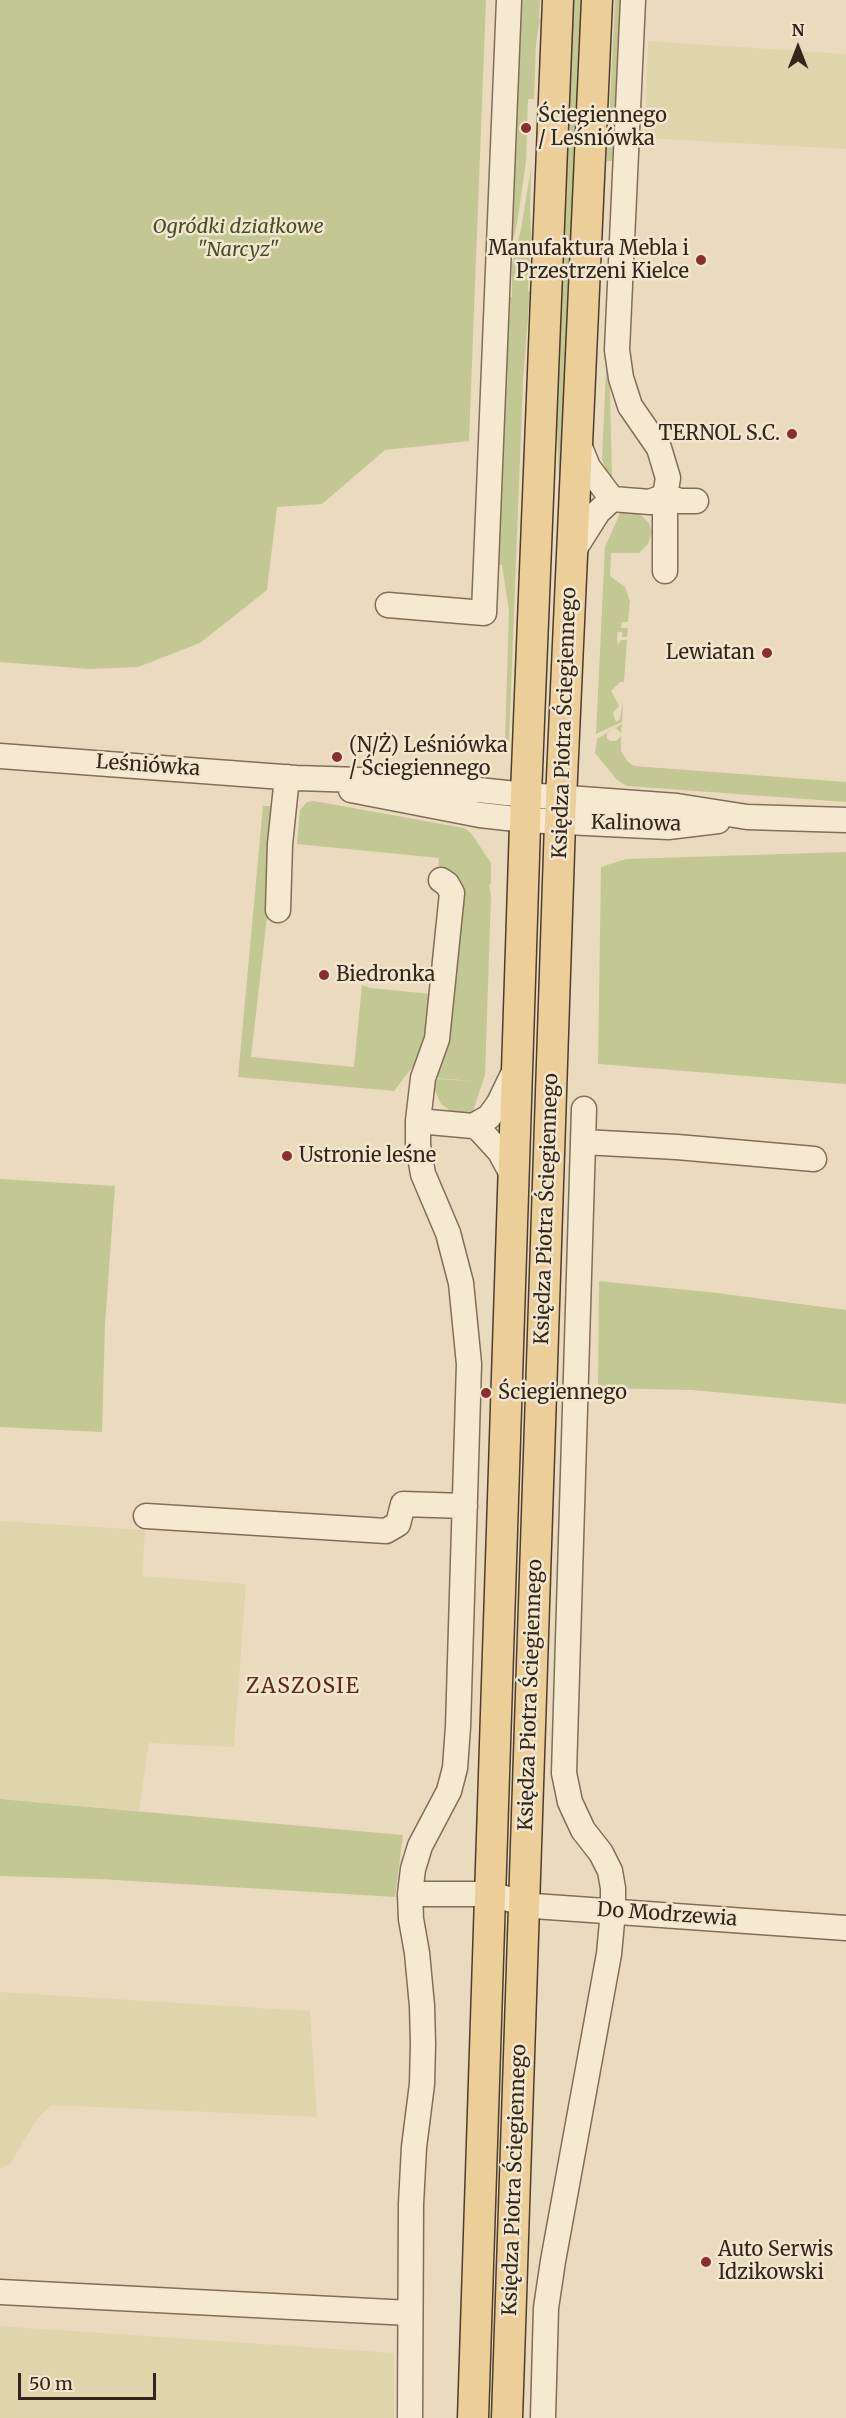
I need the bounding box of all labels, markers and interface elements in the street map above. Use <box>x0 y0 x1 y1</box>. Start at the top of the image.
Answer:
north arrow <box>768 18 828 78</box>
text: N <box>792 20 804 40</box>
place label: Ściegiennego / Leśniówka <box>538 104 667 151</box>
marker: Ściegiennego / Leśniówka <box>519 121 533 135</box>
park label: Ogródki działkowe "Narcyz" <box>152 215 324 262</box>
place label: Manufaktura Mebla i Przestrzeni Kielce <box>488 237 689 284</box>
marker: Manufaktura Mebla i Przestrzeni Kielce <box>694 253 708 267</box>
place label: TERNOL S.C. <box>659 422 780 446</box>
marker: TERNOL S.C. <box>785 427 799 441</box>
street label: Księdza Piotra Ściegiennego <box>548 587 582 859</box>
place label: Lewiatan <box>666 641 755 665</box>
marker: Lewiatan <box>760 646 774 660</box>
place label: (N/Ż) Leśniówka / Ściegiennego <box>349 734 508 781</box>
street label: Leśniówka <box>95 750 201 782</box>
marker: (N/Ż) Leśniówka / Ściegiennego <box>330 750 344 764</box>
street label: Kalinowa <box>591 811 681 837</box>
place label: Biedronka <box>336 963 435 987</box>
marker: Biedronka <box>317 968 331 982</box>
street label: Księdza Piotra Ściegiennego <box>530 1073 564 1345</box>
place label: Ustronie leśne <box>299 1144 436 1168</box>
marker: Ustronie leśne <box>280 1149 294 1163</box>
place label: Ściegiennego <box>498 1381 627 1405</box>
marker: Ściegiennego <box>479 1386 493 1400</box>
street label: Księdza Piotra Ściegiennego <box>514 1559 548 1831</box>
district label: ZASZOSIE <box>246 1674 360 1700</box>
street label: Do Modrzewia <box>596 1898 738 1932</box>
street label: Księdza Piotra Ściegiennego <box>498 2044 532 2316</box>
place label: Auto Serwis Idzikowski <box>718 2238 833 2285</box>
marker: Auto Serwis Idzikowski <box>699 2255 713 2269</box>
scale bar <box>21 2361 159 2399</box>
text: 50 m <box>29 2372 73 2395</box>

